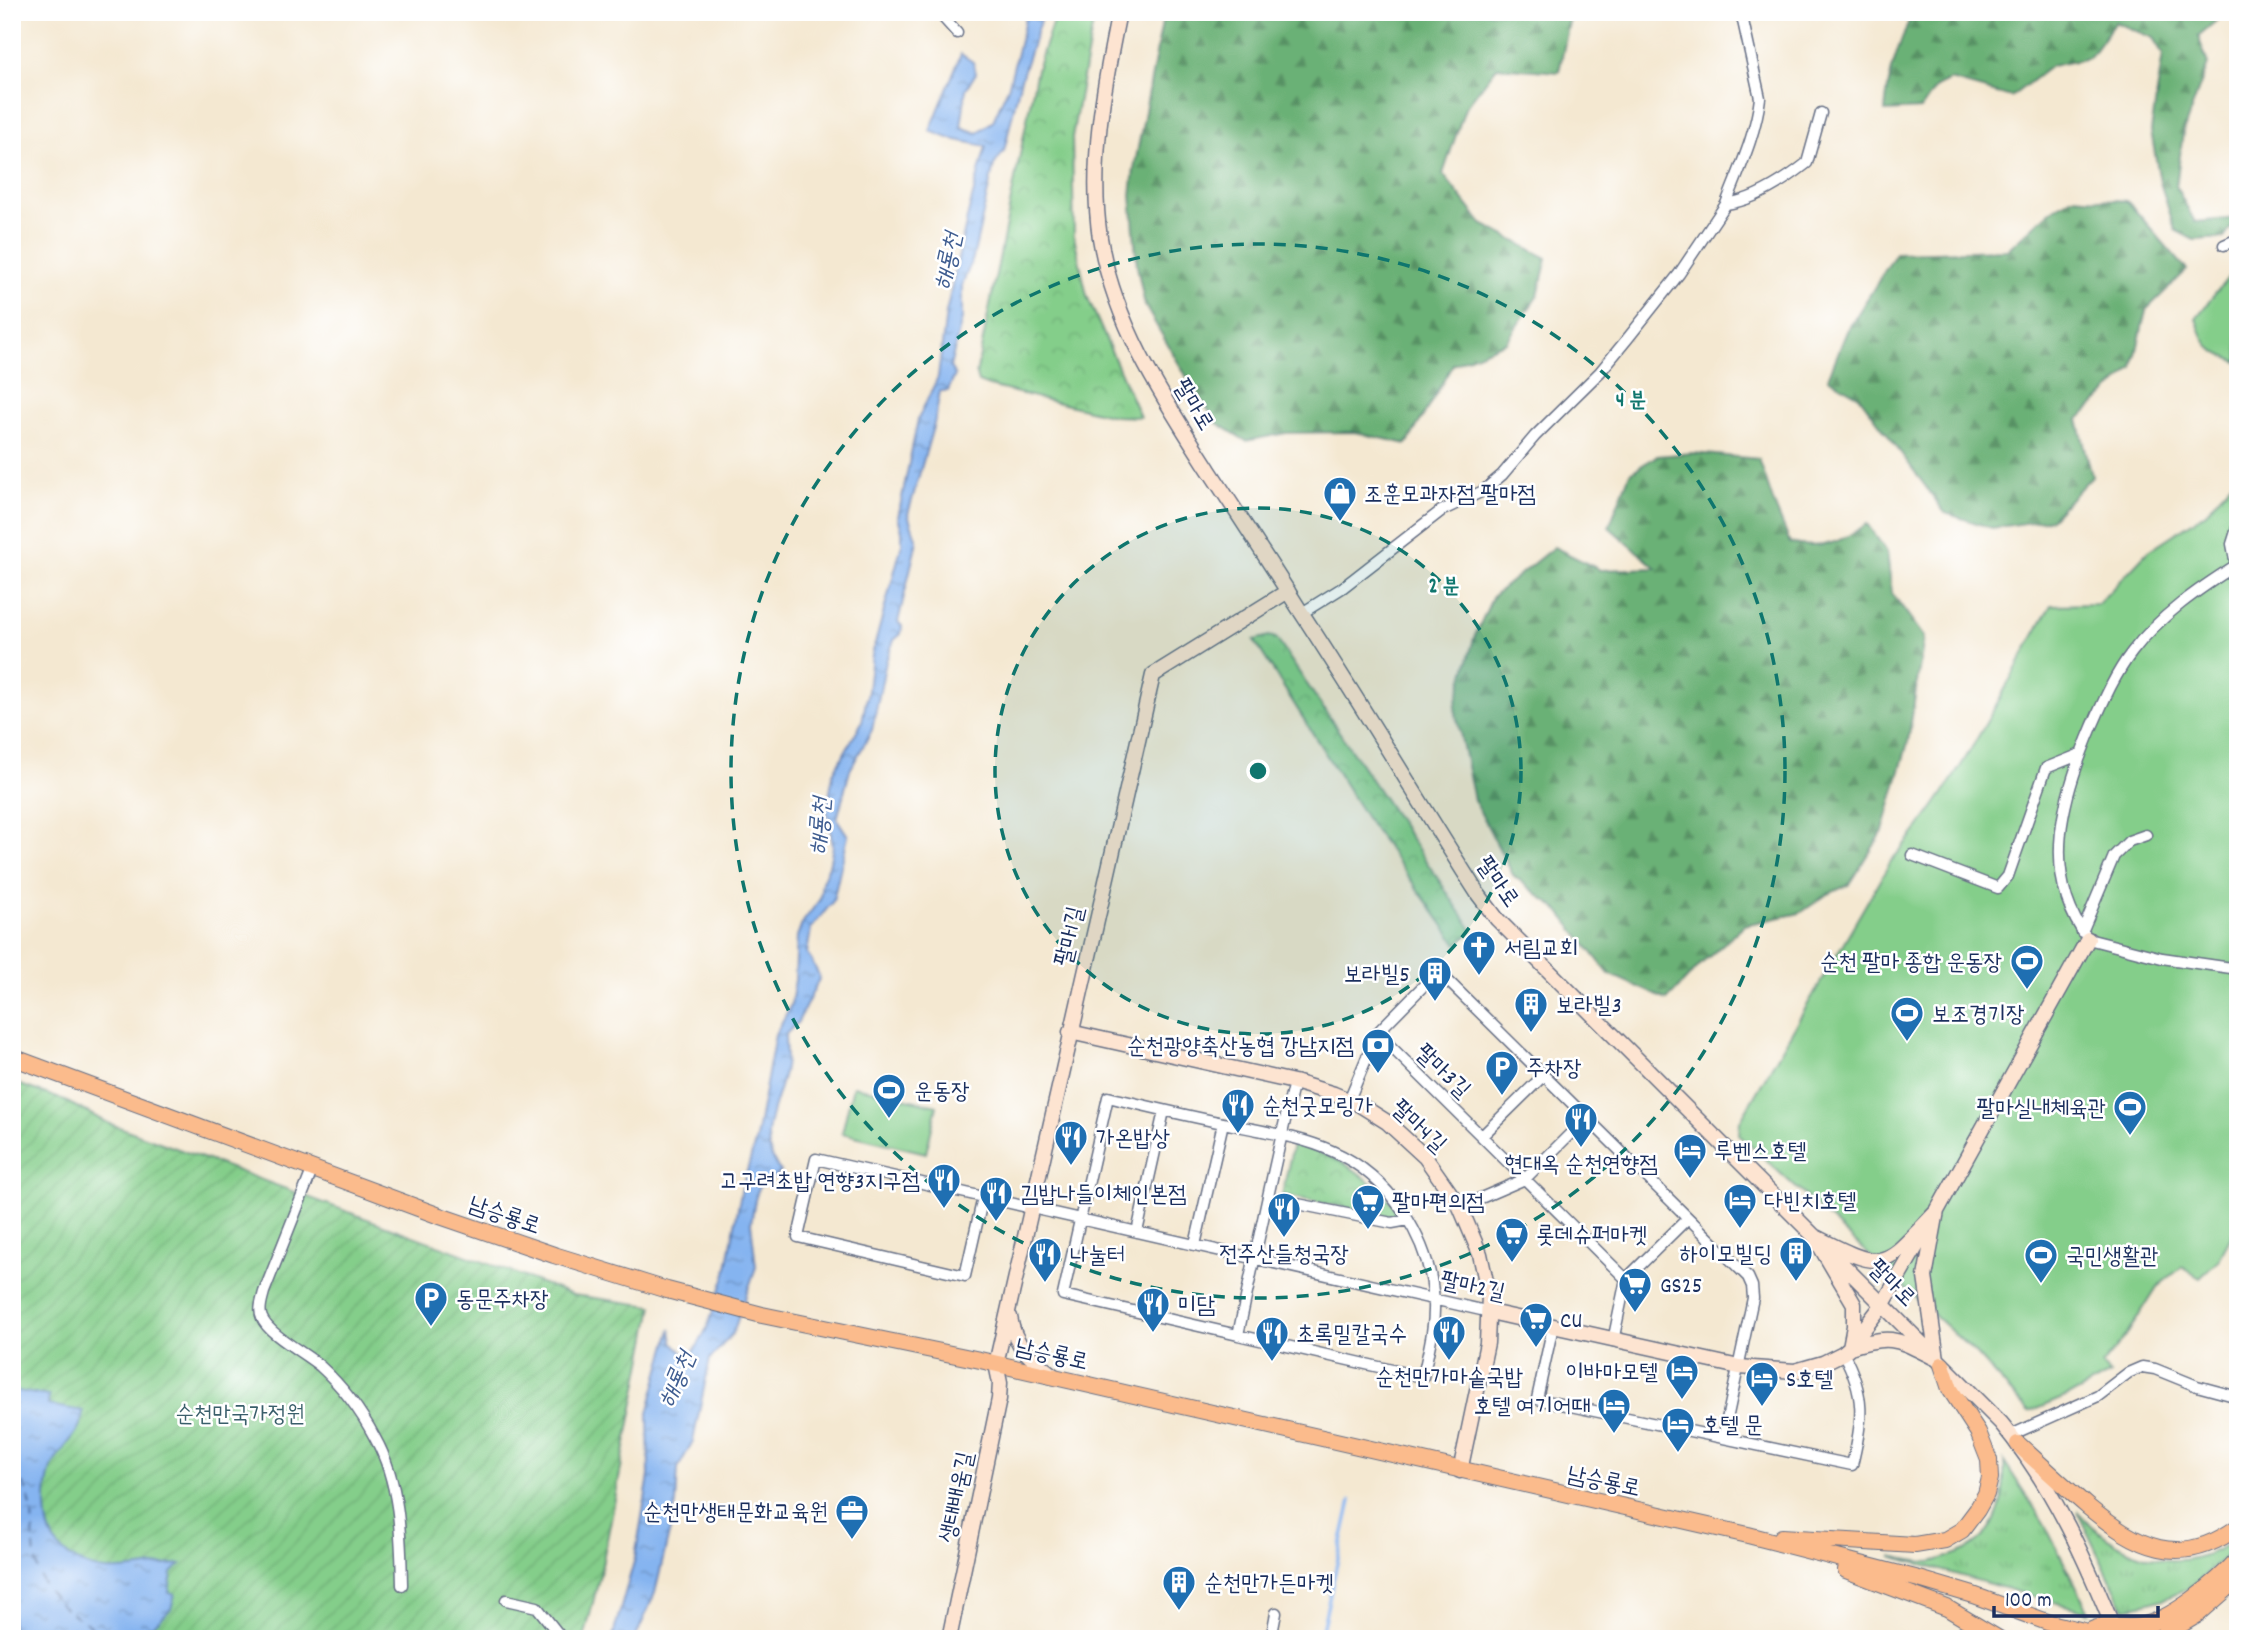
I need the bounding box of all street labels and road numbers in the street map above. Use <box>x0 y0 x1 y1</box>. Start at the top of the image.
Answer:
street label: 팔마로 <box>1164 374 1220 438</box>
street label: 팔마로 <box>1467 851 1526 915</box>
street label: 팔마1길 <box>1049 904 1094 970</box>
street label: 팔마3길 <box>1406 1038 1477 1107</box>
street label: 팔마4길 <box>1383 1093 1453 1162</box>
street label: 남승룡로 <box>463 1190 544 1245</box>
street label: 팔마로 <box>1859 1253 1922 1316</box>
street label: 팔마2길 <box>1437 1265 1508 1311</box>
street label: 남승룡로 <box>1011 1332 1091 1381</box>
street label: 생태배움길 <box>933 1449 984 1546</box>
street label: 남승룡로 <box>1564 1460 1643 1507</box>

